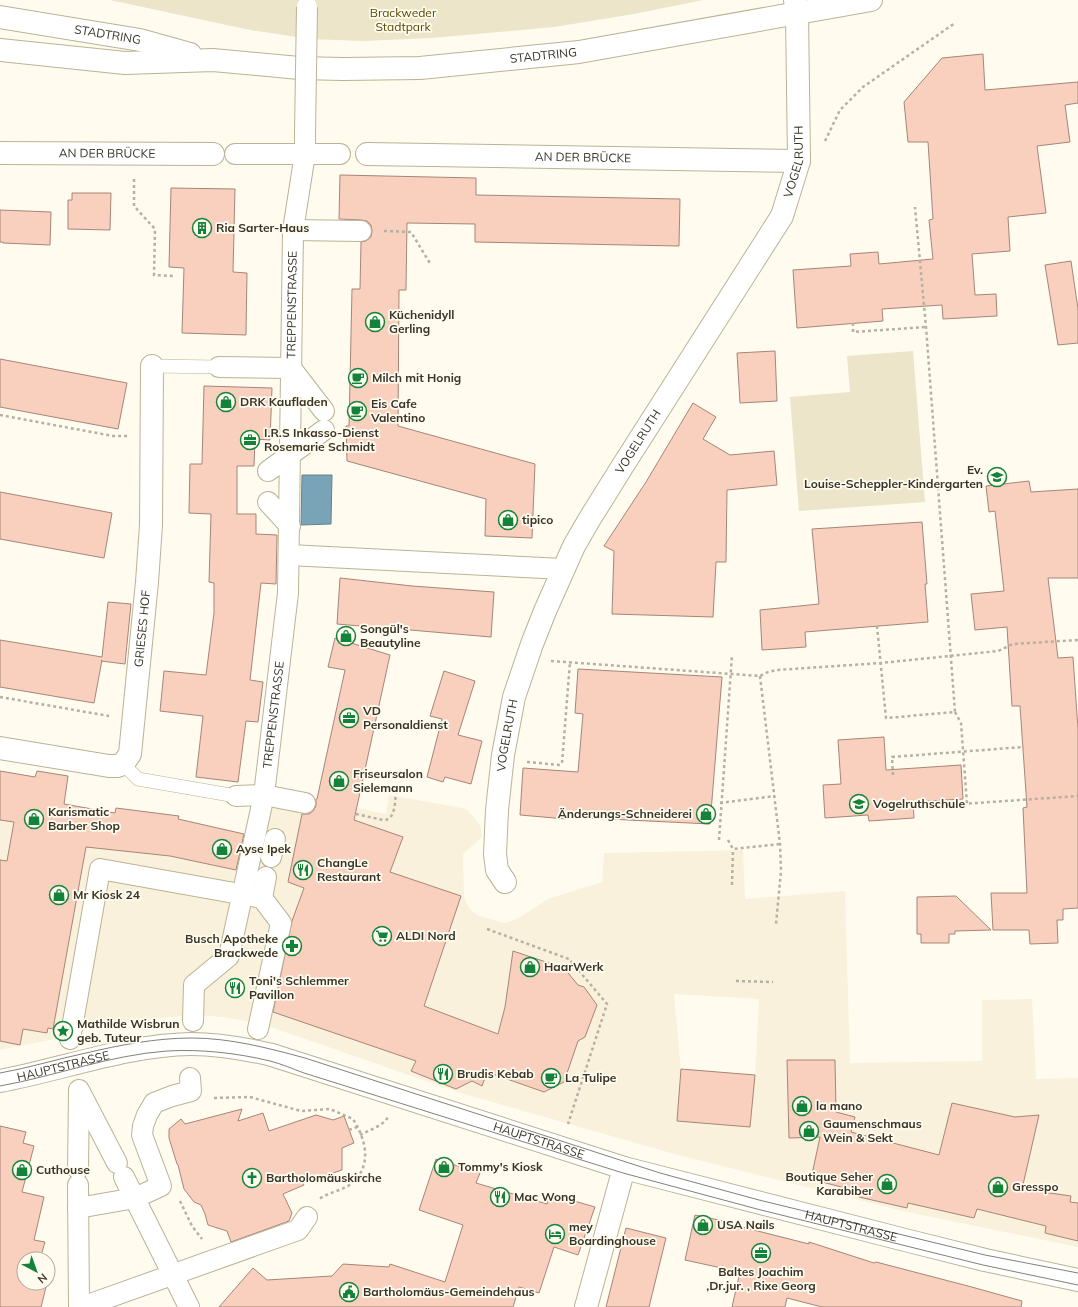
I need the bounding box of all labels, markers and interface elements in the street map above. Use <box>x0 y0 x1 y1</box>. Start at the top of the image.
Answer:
park label: Brackweder Stadtpark <box>370 5 437 34</box>
street label: STADTRING <box>73 21 142 47</box>
street label: STADTRING <box>509 44 577 66</box>
street label: VOGELRUTH <box>780 125 806 199</box>
street label: AN DER BRÜCKE <box>59 145 155 161</box>
street label: AN DER BRÜCKE <box>535 149 631 165</box>
building icon: Ria Sarter-Haus <box>191 217 213 239</box>
place label: Ria Sarter-Haus <box>216 220 309 235</box>
street label: TREPPENSTRASSE <box>283 251 300 359</box>
place label: Küchenidyll Gerling <box>389 307 454 336</box>
shop icon: Küchenidyll Gerling <box>364 311 386 333</box>
cafe icon: Milch mit Honig <box>347 367 369 389</box>
place label: Milch mit Honig <box>372 370 461 385</box>
shop icon: DRK Kaufladen <box>215 391 237 413</box>
place label: DRK Kaufladen <box>240 394 328 409</box>
place label: Eis Cafe Valentino <box>370 396 425 425</box>
cafe icon: Eis Cafe Valentino <box>346 400 368 422</box>
street label: VOGELRUTH <box>612 406 664 476</box>
place label: I.R.S Inkasso-Dienst Rosemarie Schmidt <box>264 425 379 454</box>
office icon: I.R.S Inkasso-Dienst Rosemarie Schmidt <box>239 429 261 451</box>
place label: Ev. Louise-Scheppler-Kindergarten <box>804 462 983 491</box>
school or university icon: Ev. Louise-Scheppler-Kindergarten <box>986 466 1008 488</box>
shop icon: tipico <box>497 509 519 531</box>
place label: tipico <box>522 512 553 527</box>
street label: GRIESES HOF <box>131 589 153 668</box>
place label: Songül's Beautyline <box>360 621 421 650</box>
shop icon: Songül's Beautyline <box>335 625 357 647</box>
street label: TREPPENSTRASSE <box>259 660 287 769</box>
street label: VOGELRUTH <box>493 698 520 772</box>
place label: VD Personaldienst <box>362 703 448 732</box>
office icon: VD Personaldienst <box>338 707 360 729</box>
place label: Friseursalon Sielemann <box>353 766 423 795</box>
shop icon: Friseursalon Sielemann <box>328 770 350 792</box>
school or university icon: Vogelruthschule <box>848 793 870 815</box>
place label: Vogelruthschule <box>872 796 965 811</box>
shop icon: Änderungs-Schneiderei <box>695 803 717 825</box>
place label: Karismatic Barber Shop <box>48 804 120 833</box>
place label: Änderungs-Schneiderei <box>558 806 692 821</box>
shop icon: Karismatic Barber Shop <box>23 808 45 830</box>
shop icon: Ayse Ipek <box>211 838 233 860</box>
place label: Ayse Ipek <box>236 841 291 856</box>
place label: ChangLe Restaurant <box>317 855 381 884</box>
restaurant icon: ChangLe Restaurant <box>292 859 314 881</box>
shop icon: Mr Kiosk 24 <box>48 884 70 906</box>
place label: Mr Kiosk 24 <box>73 887 140 902</box>
supermarket icon: ALDI Nord <box>371 925 393 947</box>
place label: ALDI Nord <box>396 928 456 943</box>
place label: Busch Apotheke Brackwede <box>185 931 278 960</box>
pharmacy icon: Busch Apotheke Brackwede <box>281 935 303 957</box>
shop icon: HaarWerk <box>519 956 541 978</box>
place label: HaarWerk <box>544 959 604 974</box>
place label: Toni's Schlemmer Pavillon <box>249 973 349 1002</box>
restaurant icon: Toni's Schlemmer Pavillon <box>224 977 246 999</box>
place label: Mathilde Wisbrun geb. Tuteur <box>77 1016 179 1045</box>
place icon: Mathilde Wisbrun geb. Tuteur <box>52 1020 74 1042</box>
street label: HAUPTSTRASSE <box>15 1047 111 1084</box>
restaurant icon: Brudis Kebab <box>432 1063 454 1085</box>
place label: Brudis Kebab <box>457 1066 534 1081</box>
cafe icon: La Tulipe <box>540 1067 562 1089</box>
place label: La Tulipe <box>565 1070 617 1085</box>
shop icon: la mano <box>791 1095 813 1117</box>
place label: la mano <box>816 1098 862 1113</box>
place label: Gaumenschmaus Wein & Sekt <box>823 1116 922 1145</box>
street label: HAUPTSTRASSE <box>491 1119 586 1162</box>
shop icon: Gaumenschmaus Wein & Sekt <box>798 1120 820 1142</box>
shop icon: Tommy's Kiosk <box>433 1156 455 1178</box>
shop icon: Cuthouse <box>11 1159 33 1181</box>
place label: Tommy's Kiosk <box>458 1159 543 1174</box>
place label: Cuthouse <box>36 1162 90 1177</box>
church icon: Bartholomäuskirche <box>241 1167 263 1189</box>
place label: Boutique Seher Karabiber <box>785 1169 873 1198</box>
place label: Bartholomäuskirche <box>266 1170 382 1185</box>
shop icon: Boutique Seher Karabiber <box>876 1173 898 1195</box>
shop icon: Gresspo <box>987 1176 1009 1198</box>
place label: Gresspo <box>1012 1179 1059 1194</box>
restaurant icon: Mac Wong <box>489 1186 511 1208</box>
place label: Mac Wong <box>514 1189 576 1204</box>
street label: HAUPTSTRASSE <box>803 1207 899 1245</box>
shop icon: USA Nails <box>692 1214 714 1236</box>
place label: USA Nails <box>717 1217 775 1232</box>
place label: mey Boardinghouse <box>569 1219 656 1248</box>
hotel icon: mey Boardinghouse <box>544 1223 566 1245</box>
office icon: Baltes Joachim ,Dr.jur. , Rixe Georg <box>750 1242 772 1264</box>
north arrow <box>16 1251 56 1291</box>
place label: Baltes Joachim ,Dr.jur. , Rixe Georg <box>706 1264 816 1293</box>
text: N <box>35 1271 50 1287</box>
public building icon: Bartholomäus-Gemeindehaus <box>338 1281 360 1303</box>
place label: Bartholomäus-Gemeindehaus <box>363 1284 535 1299</box>

